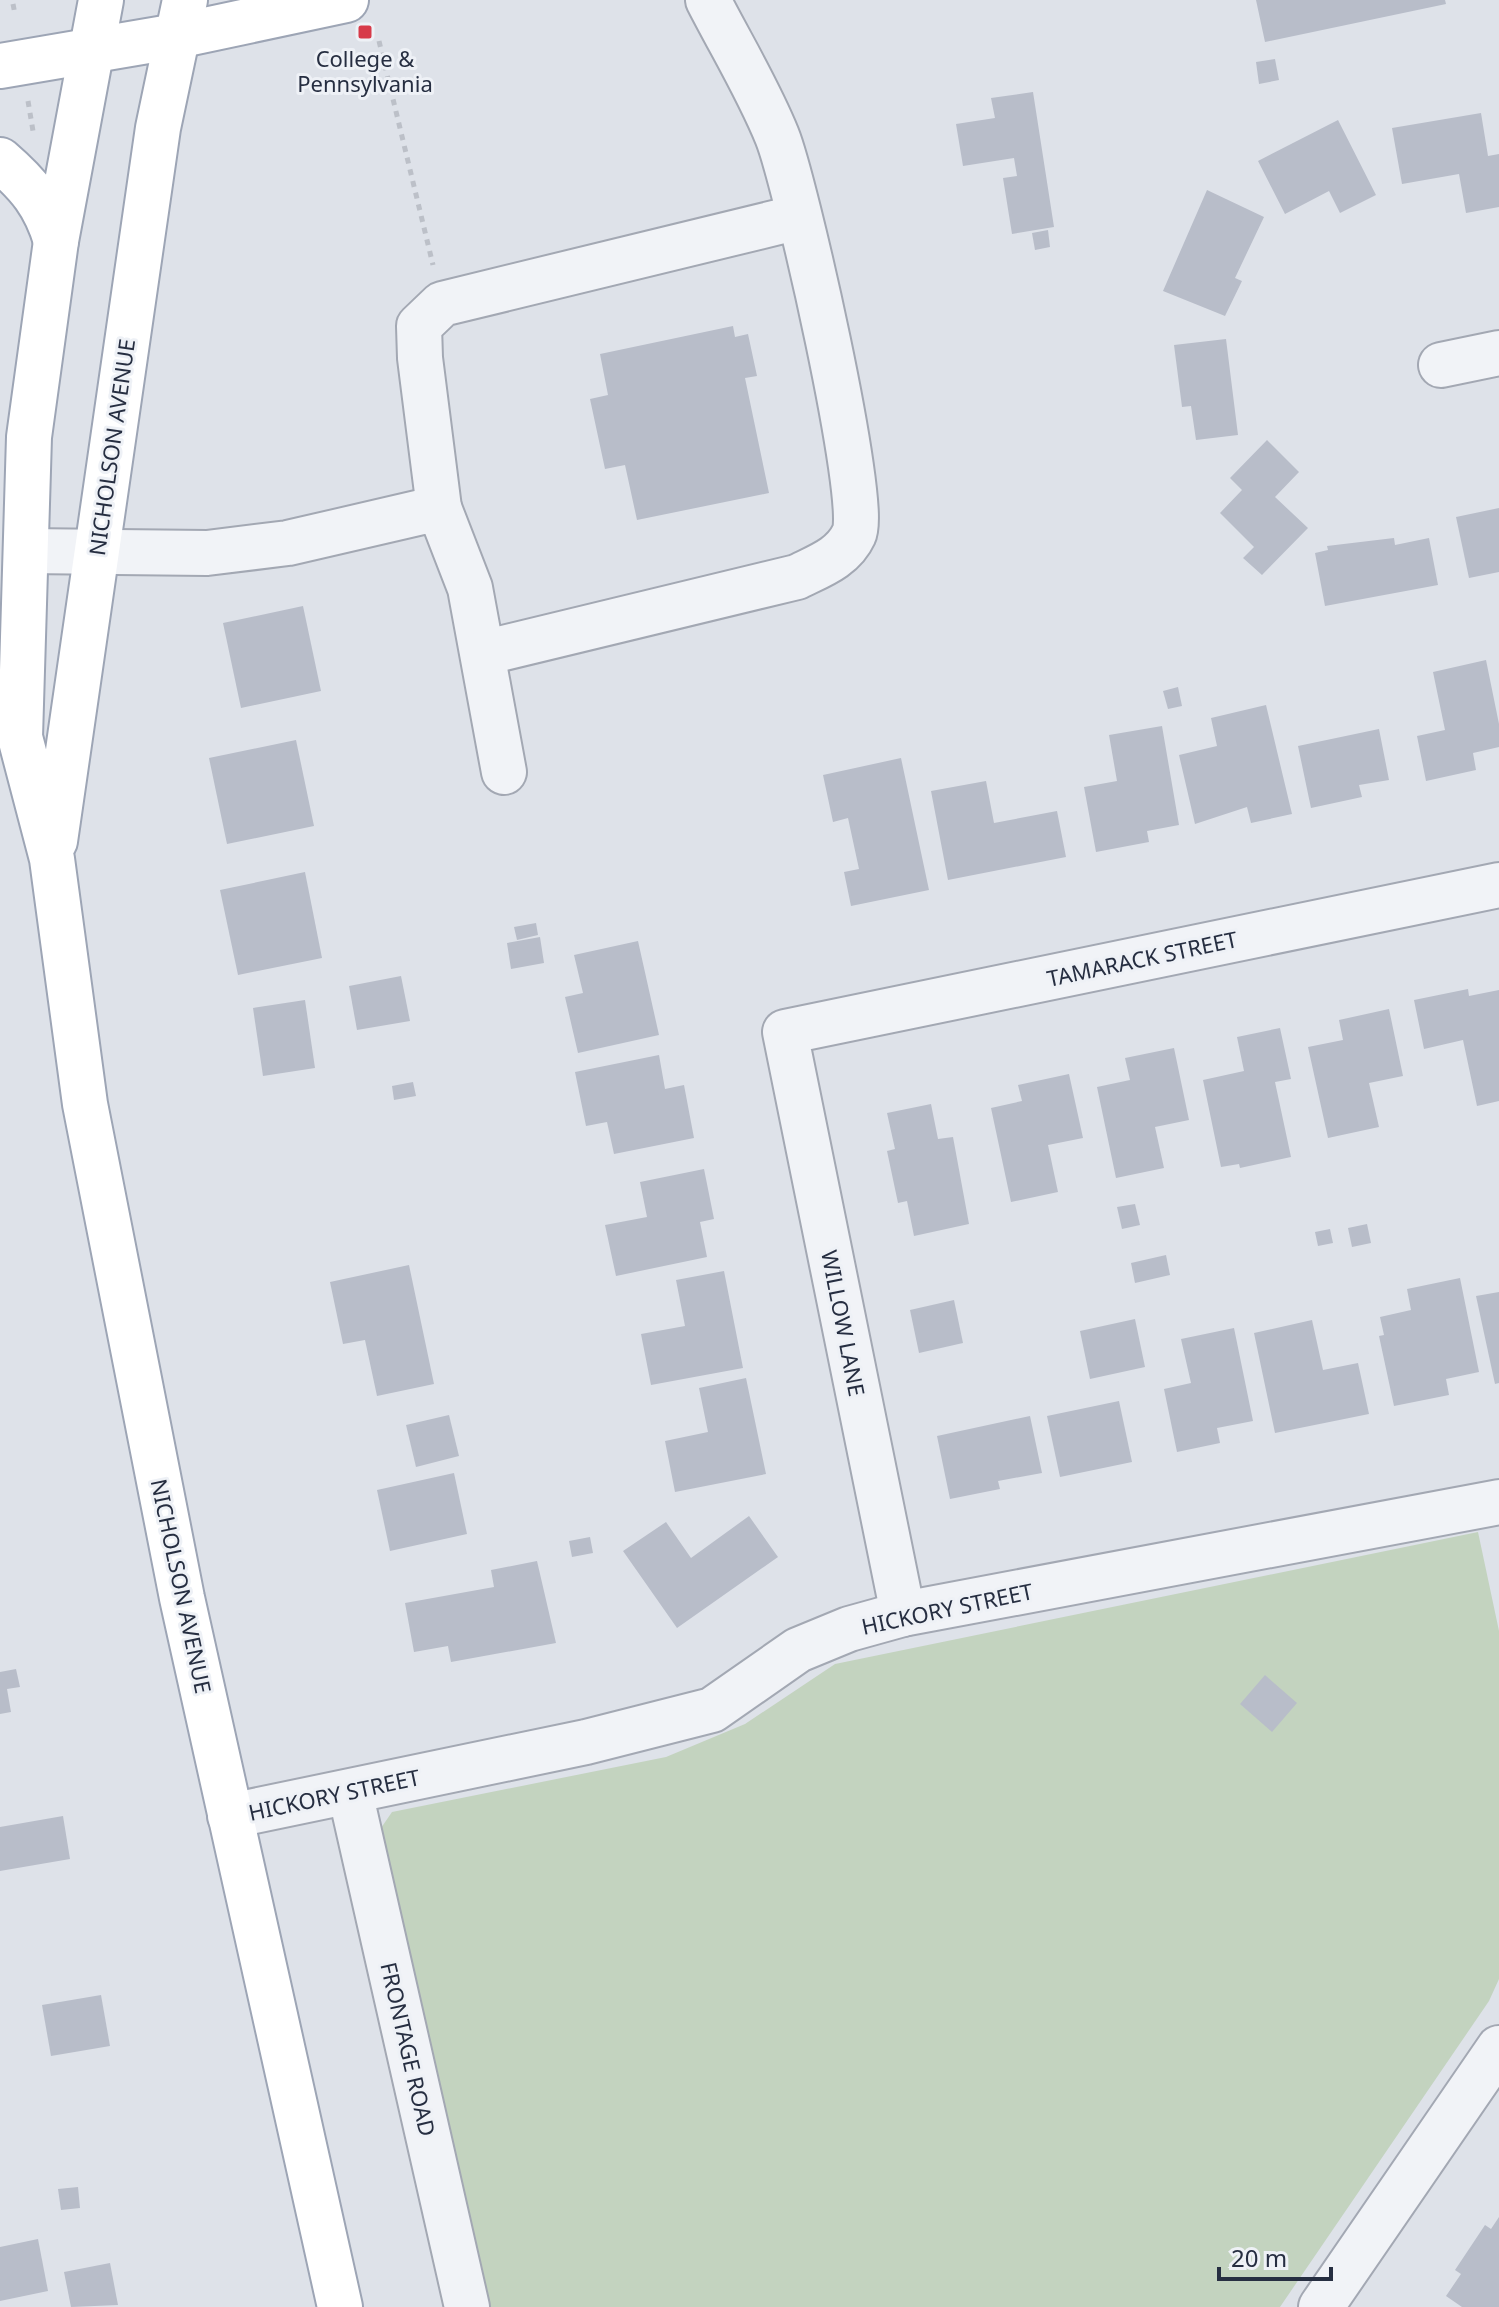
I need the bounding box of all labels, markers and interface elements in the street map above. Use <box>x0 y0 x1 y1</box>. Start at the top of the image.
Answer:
marker: College & Pennsylvania <box>356 23 374 41</box>
place label: College & Pennsylvania <box>297 43 433 98</box>
street label: NICHOLSON AVENUE <box>81 337 141 557</box>
street label: TAMARACK STREET <box>1044 923 1240 993</box>
street label: WILLOW LANE <box>815 1247 873 1399</box>
street label: NICHOLSON AVENUE <box>145 1476 219 1696</box>
street label: HICKORY STREET <box>858 1575 1036 1641</box>
street label: HICKORY STREET <box>245 1761 423 1827</box>
street label: FRONTAGE ROAD <box>374 1959 444 2139</box>
scale bar <box>1219 2231 1331 2281</box>
text: 20 m <box>1231 2241 1287 2274</box>

